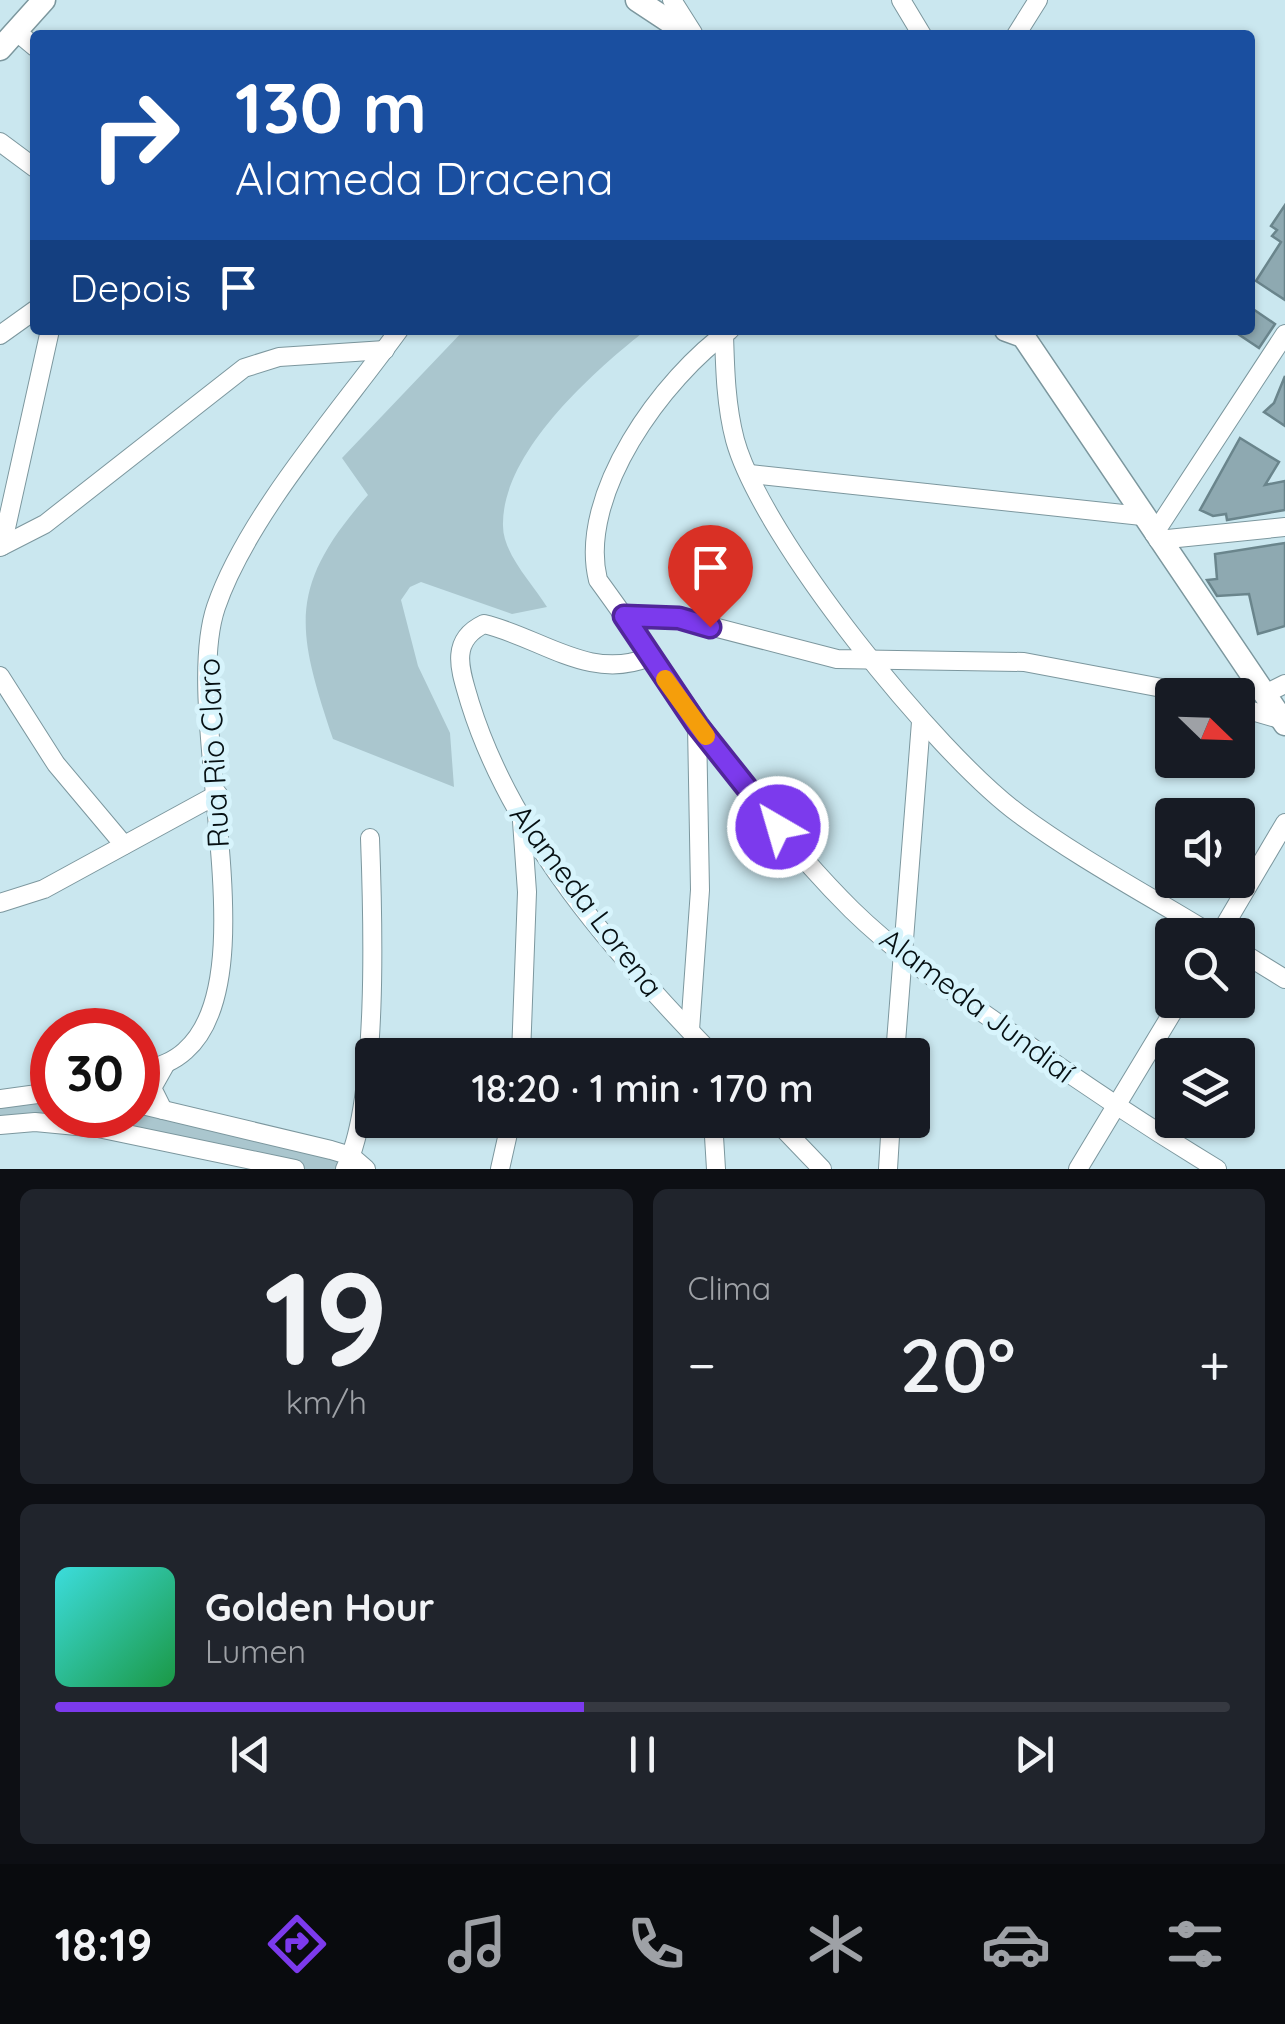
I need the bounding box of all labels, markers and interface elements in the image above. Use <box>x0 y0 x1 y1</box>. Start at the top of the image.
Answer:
text: 130 m <box>235 63 427 151</box>
icon: right <box>70 70 200 200</box>
text: Alameda Dracena <box>235 150 613 206</box>
icon: arrive <box>211 260 266 315</box>
text: Depois <box>70 264 191 312</box>
pin <box>668 525 753 628</box>
icon: arrive <box>683 540 738 595</box>
street label: Rua Rio Claro <box>189 657 237 849</box>
north arrow <box>1155 678 1255 778</box>
map controls <box>1155 678 1255 1138</box>
position arrow <box>726 775 830 879</box>
street label: Alameda Lorena <box>502 797 671 1004</box>
button: sound <box>1155 798 1255 898</box>
button: search <box>1155 918 1255 1018</box>
street label: Alameda Jundiaí <box>873 920 1083 1091</box>
speed limit sign: 30 <box>30 1008 160 1138</box>
button: layers <box>1155 1038 1255 1138</box>
text: 18:20 · 1 min · 170 m <box>471 1064 814 1112</box>
text: 19 <box>264 1235 388 1398</box>
text: Clima <box>688 1268 771 1308</box>
text: 20° <box>900 1317 1015 1411</box>
text: − <box>688 1330 716 1399</box>
text: + <box>1199 1330 1230 1399</box>
text: km/h <box>286 1382 367 1422</box>
text: Golden Hour <box>205 1583 434 1631</box>
text: Lumen <box>205 1631 306 1671</box>
icon: previous <box>223 1727 278 1782</box>
icon: pause <box>615 1727 670 1782</box>
icon: next <box>1007 1727 1062 1782</box>
icon: directions <box>262 1909 332 1979</box>
icon: music <box>442 1909 512 1979</box>
icon: phone <box>621 1909 691 1979</box>
icon: climate <box>801 1909 871 1979</box>
icon: car <box>981 1909 1051 1979</box>
icon: filters <box>1160 1909 1230 1979</box>
text: 18:19 <box>55 1916 152 1972</box>

